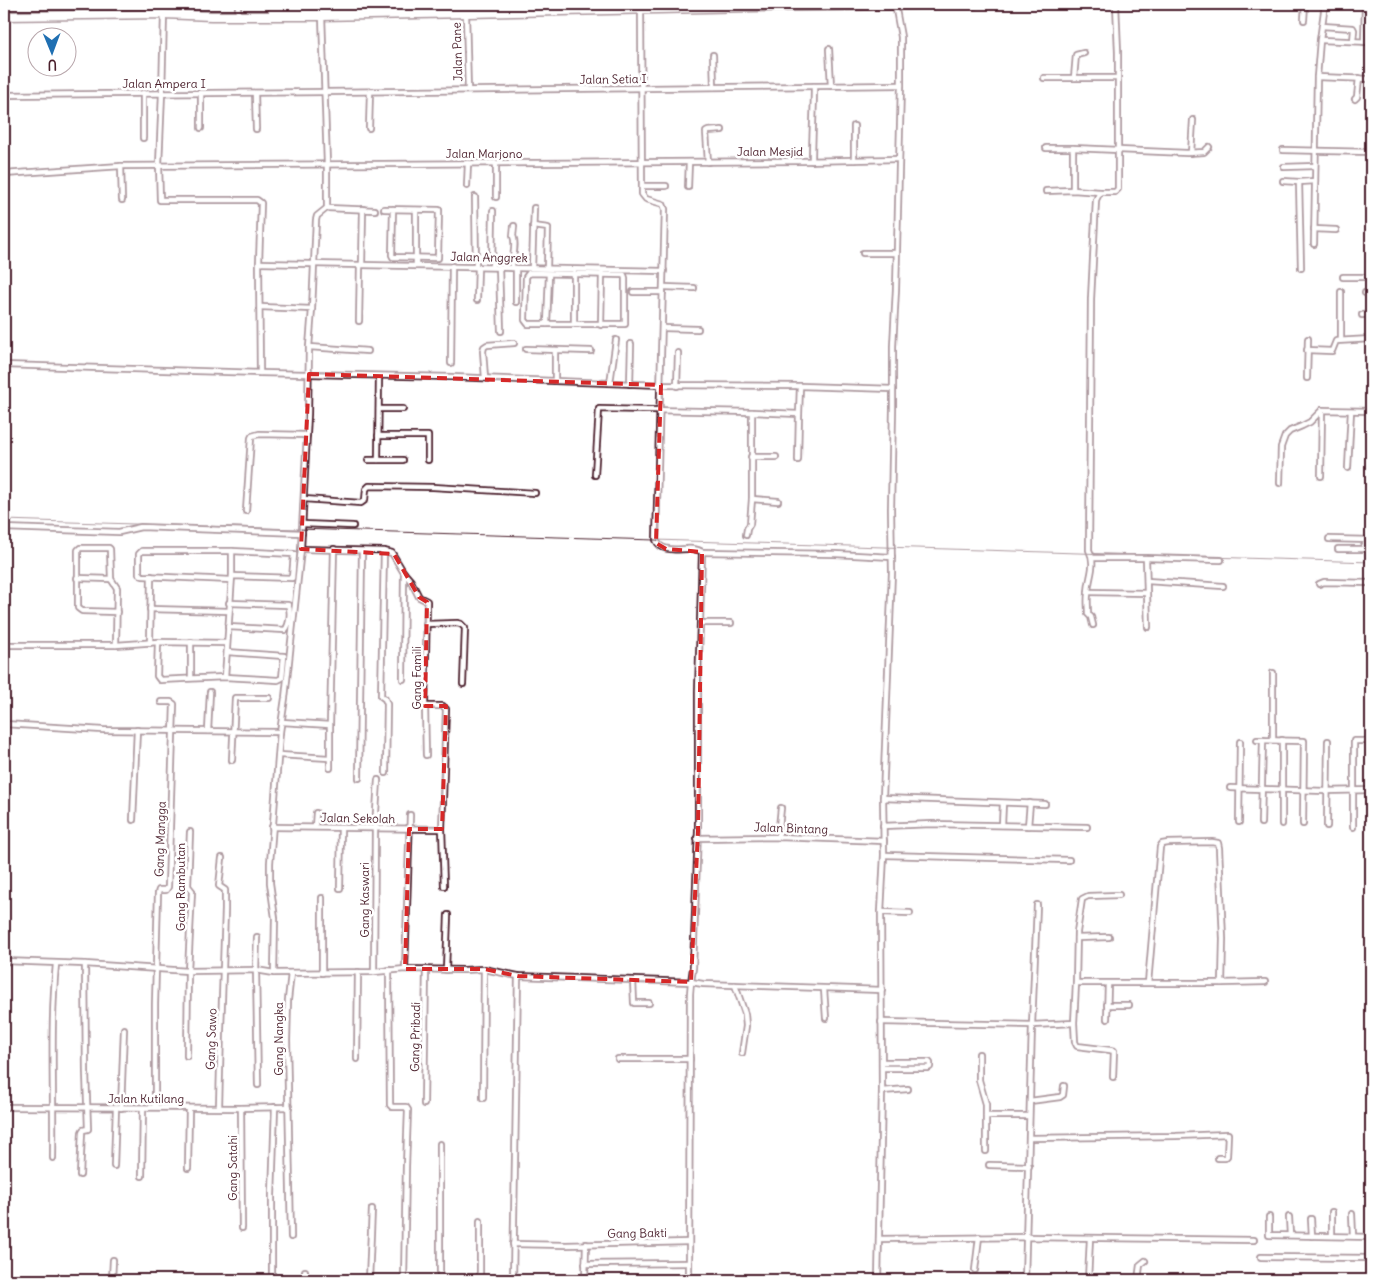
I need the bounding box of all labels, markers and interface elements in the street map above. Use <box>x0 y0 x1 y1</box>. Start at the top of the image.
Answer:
street label: Jalan Pane <box>448 22 466 82</box>
north arrow <box>28 28 78 78</box>
text: U <box>47 56 57 74</box>
street label: Jalan Setia I <box>579 71 647 87</box>
street label: Jalan Ampera I <box>122 76 206 91</box>
street label: Jalan Mesjid <box>737 144 803 159</box>
street label: Jalan Marjono <box>446 146 523 161</box>
street label: Jalan Anggrek <box>450 249 528 265</box>
street label: Gang Famili <box>409 646 424 710</box>
street label: Gang Mangga <box>151 801 169 877</box>
street label: Jalan Sekolah <box>321 810 396 826</box>
street label: Jalan Bintang <box>754 819 828 837</box>
street label: Gang Rambutan <box>173 843 188 931</box>
street label: Gang Kaswari <box>357 862 372 938</box>
street label: Gang Nangka <box>271 1002 286 1076</box>
street label: Gang Pribadi <box>407 1002 423 1072</box>
street label: Gang Sawo <box>202 1008 220 1070</box>
street label: Jalan Kutilang <box>108 1091 184 1106</box>
street label: Gang Satahi <box>225 1135 240 1201</box>
street label: Gang Bakti <box>607 1225 667 1241</box>

